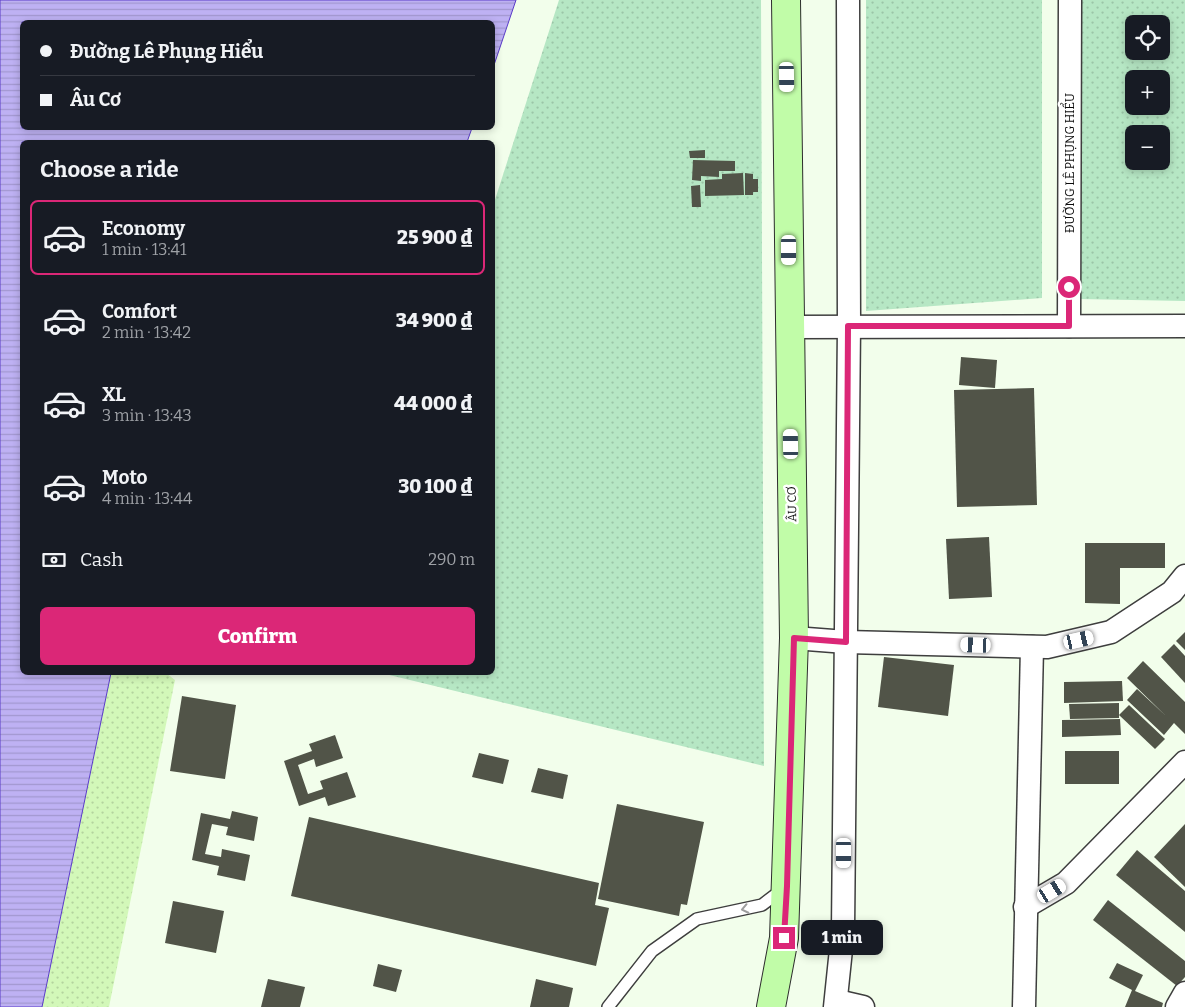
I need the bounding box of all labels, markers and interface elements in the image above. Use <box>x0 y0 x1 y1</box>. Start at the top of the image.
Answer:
map controls <box>1125 15 1170 170</box>
button: locate <box>1125 15 1170 60</box>
text: Đường Lê Phụng Hiểu <box>70 40 263 63</box>
car <box>779 62 794 92</box>
button: + <box>1125 70 1170 115</box>
text: Âu Cơ <box>70 88 121 111</box>
street label: ĐƯỜNG LÊ PHỤNG HIỂU <box>1060 93 1077 233</box>
button: − <box>1125 125 1170 170</box>
text: Choose a ride <box>40 156 179 183</box>
icon: car <box>42 215 87 260</box>
text: Economy <box>102 217 185 240</box>
text: 25 900 ₫ <box>397 226 473 249</box>
car <box>781 235 796 265</box>
text: 1 min · 13:41 <box>102 240 186 259</box>
route start <box>1058 276 1080 298</box>
icon: car <box>42 298 87 343</box>
text: Comfort <box>102 300 177 323</box>
text: 34 900 ₫ <box>396 309 473 332</box>
text: 2 min · 13:42 <box>102 323 191 342</box>
icon: car <box>42 381 87 426</box>
text: XL <box>102 383 126 406</box>
text: 44 000 ₫ <box>394 392 473 415</box>
text: 3 min · 13:43 <box>102 406 192 425</box>
car <box>783 429 798 459</box>
icon: car <box>42 464 87 509</box>
text: Moto <box>102 466 148 489</box>
text: 30 100 ₫ <box>398 475 473 498</box>
street label: ÂU CƠ <box>784 486 799 522</box>
text: 4 min · 13:44 <box>102 489 192 508</box>
icon: cash <box>40 546 68 574</box>
text: Cash <box>80 548 123 571</box>
text: 290 m <box>428 550 475 569</box>
button: Confirm <box>40 607 475 665</box>
car <box>1062 629 1095 651</box>
car <box>960 637 991 653</box>
car <box>836 838 851 868</box>
car <box>1035 877 1068 905</box>
one-way arrow <box>740 903 749 913</box>
callout: 1 min <box>802 920 884 956</box>
route end <box>773 927 795 949</box>
text: 1 min <box>822 928 862 947</box>

